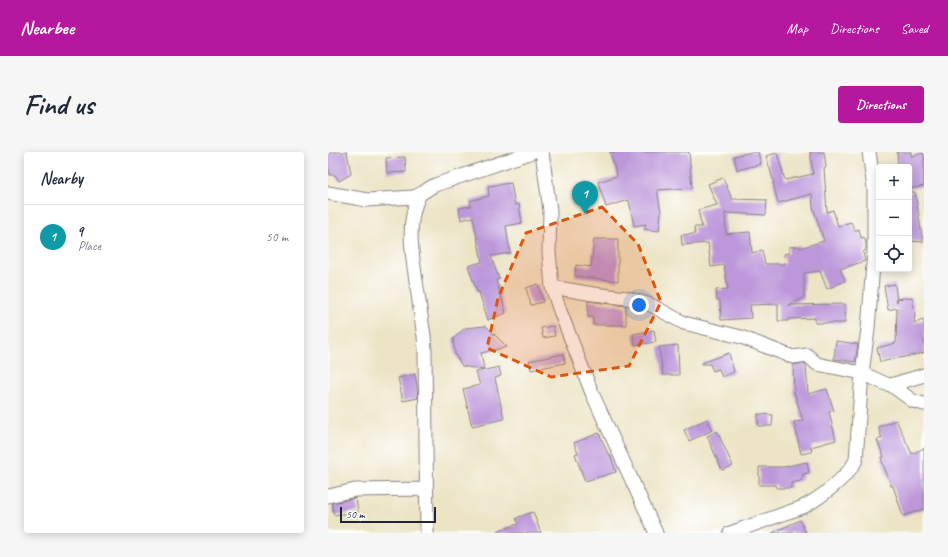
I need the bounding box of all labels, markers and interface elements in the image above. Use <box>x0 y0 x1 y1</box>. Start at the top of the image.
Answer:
text: Nearbee <box>20 16 74 40</box>
text: Map <box>787 20 808 37</box>
text: Directions <box>830 20 879 37</box>
text: Saved <box>901 20 928 37</box>
button: Directions <box>838 86 924 123</box>
text: Find us <box>24 87 94 122</box>
map controls <box>876 164 912 272</box>
button: + <box>876 164 912 200</box>
text: Nearby <box>40 168 83 189</box>
pin: 1 <box>572 181 598 214</box>
button: − <box>876 200 912 236</box>
text: q <box>78 219 84 238</box>
text: 1 <box>50 229 56 245</box>
text: 50 m <box>266 229 288 245</box>
button: locate <box>876 236 912 272</box>
text: Place <box>78 238 101 254</box>
your location <box>629 295 649 315</box>
scale bar <box>340 505 436 524</box>
text: 50 m <box>346 507 365 521</box>

